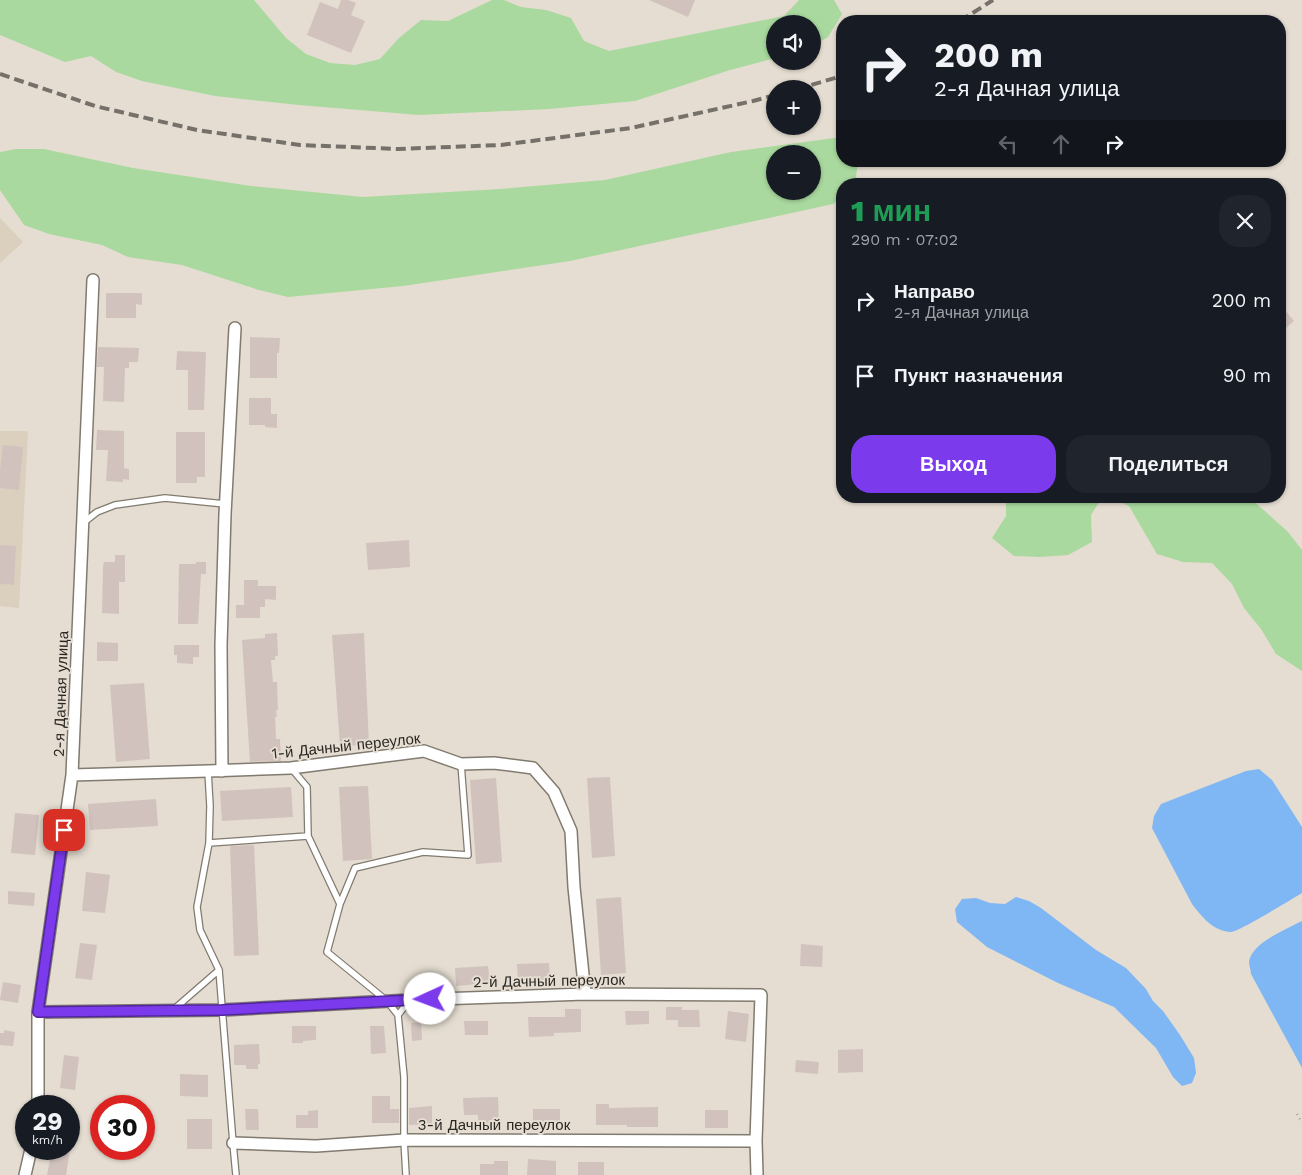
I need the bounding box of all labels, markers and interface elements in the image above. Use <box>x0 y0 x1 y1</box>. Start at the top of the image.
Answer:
map controls <box>766 15 821 200</box>
button: sound <box>766 15 821 70</box>
text: 200 m <box>934 34 1043 76</box>
icon: right <box>851 35 916 100</box>
text: 2-я Дачная улица <box>934 76 1119 101</box>
button: + <box>766 80 821 135</box>
icon: left <box>994 130 1022 158</box>
icon: ahead <box>1047 130 1075 158</box>
icon: right <box>1100 130 1128 158</box>
button: − <box>766 145 821 200</box>
text: 1 мин <box>851 193 931 228</box>
button: close <box>1219 195 1271 247</box>
text: 290 m · 07:02 <box>851 230 958 249</box>
text: Направо <box>894 280 975 303</box>
icon: right <box>851 287 879 315</box>
text: 200 m <box>1212 289 1271 312</box>
text: 2-я Дачная улица <box>894 303 1029 322</box>
icon: arrive <box>851 362 879 390</box>
text: Пункт назначения <box>894 364 1063 387</box>
text: 90 m <box>1223 364 1271 387</box>
button: Выход <box>851 435 1056 493</box>
button: Поделиться <box>1066 435 1271 493</box>
street label: 2-я Дачная улица <box>50 630 72 757</box>
street label: 1-й Дачный переулок <box>271 729 422 763</box>
pin <box>43 809 85 851</box>
icon: arrive <box>50 816 78 844</box>
street label: 2-й Дачный переулок <box>473 971 626 991</box>
position arrow <box>403 972 455 1024</box>
speed limit sign: 30 <box>90 1095 155 1160</box>
text: 29 <box>32 1107 63 1136</box>
street label: 3-й Дачный переулок <box>418 1116 571 1134</box>
text: km/h <box>32 1133 63 1147</box>

